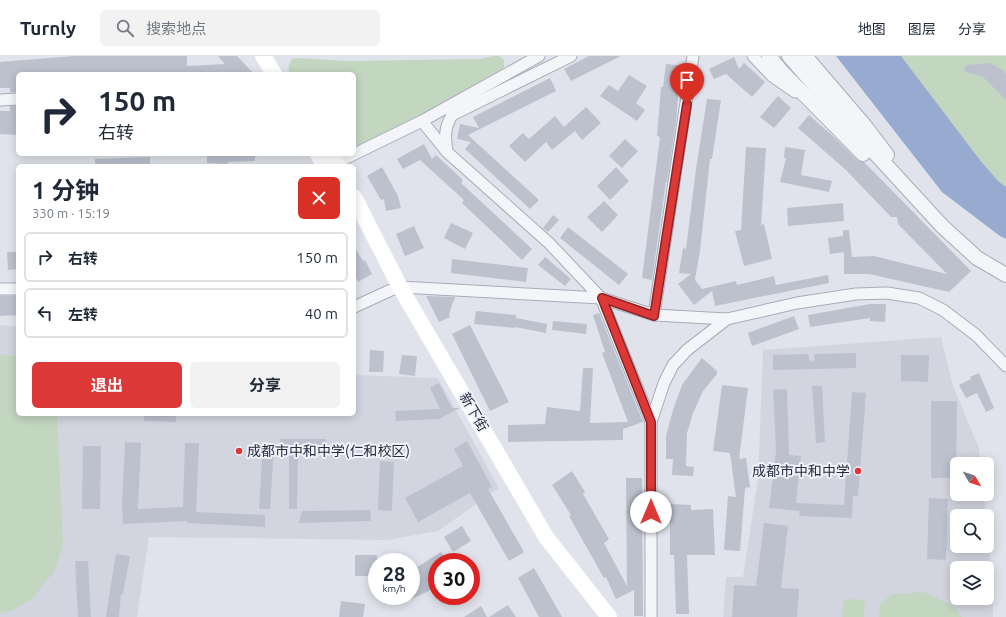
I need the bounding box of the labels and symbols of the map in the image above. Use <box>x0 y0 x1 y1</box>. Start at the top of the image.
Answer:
pin <box>670 63 704 104</box>
street label: 新下街 <box>457 390 491 434</box>
place label: 成都市中和中学(仁和校区) <box>247 443 410 459</box>
marker: 成都市中和中学(仁和校区) <box>234 446 244 456</box>
north arrow <box>950 457 994 501</box>
place label: 成都市中和中学 <box>752 463 850 479</box>
marker: 成都市中和中学 <box>853 466 863 476</box>
position arrow <box>630 491 672 533</box>
speed limit sign: 30 <box>428 553 480 605</box>

